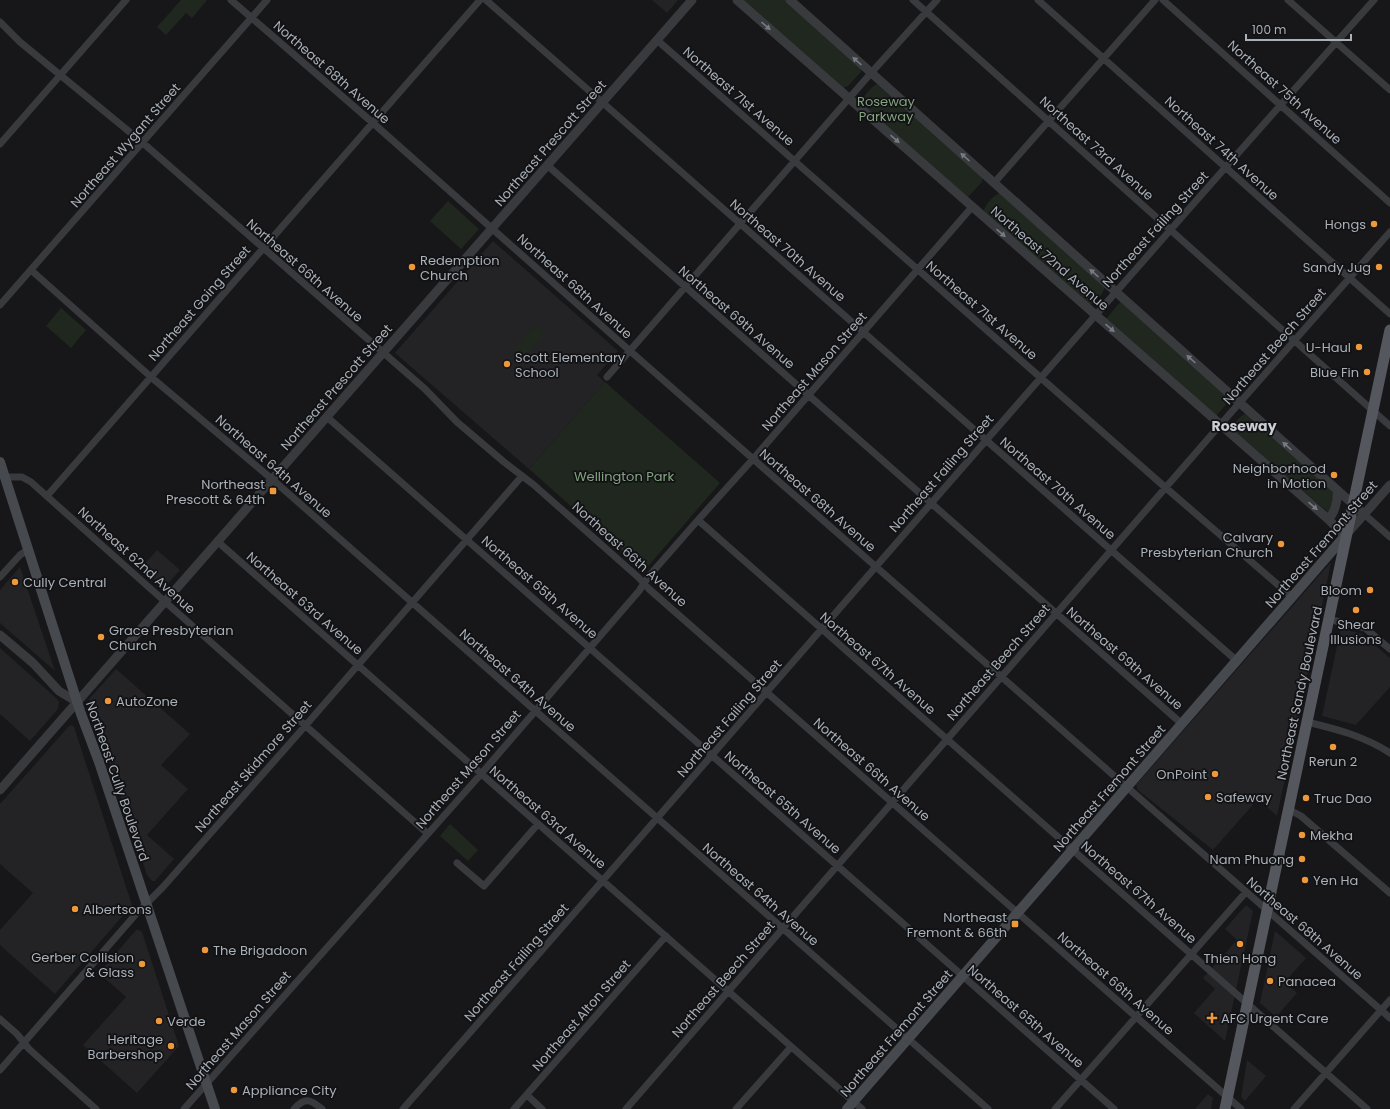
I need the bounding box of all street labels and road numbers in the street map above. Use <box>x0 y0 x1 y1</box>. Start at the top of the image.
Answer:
street label: Northeast 68th Avenue <box>269 16 394 128</box>
street label: Northeast 75th Avenue <box>1223 36 1346 149</box>
street label: Northeast 71st Avenue <box>679 43 799 150</box>
street label: Northeast Prescott Street <box>490 76 611 211</box>
street label: Northeast Wygant Street <box>66 79 185 212</box>
street label: Northeast 73rd Avenue <box>1035 92 1158 205</box>
street label: Northeast 74th Avenue <box>1160 92 1283 205</box>
street label: Northeast Failing Street <box>1098 167 1213 292</box>
street label: Northeast 70th Avenue <box>726 195 850 306</box>
street label: Northeast 72nd Avenue <box>986 202 1113 315</box>
street label: Northeast 66th Avenue <box>242 214 367 326</box>
street label: Northeast 68th Avenue <box>513 229 636 343</box>
street label: Northeast Going Street <box>144 241 255 365</box>
street label: Northeast 71st Avenue <box>922 257 1042 364</box>
street label: Northeast 69th Avenue <box>674 261 799 373</box>
street label: Northeast Beech Street <box>1218 284 1331 409</box>
street label: Northeast Mason Street <box>757 307 872 435</box>
street label: Northeast Prescott Street <box>276 320 397 455</box>
street label: Northeast 64th Avenue <box>211 410 336 522</box>
street label: Northeast Failing Street <box>885 410 998 536</box>
street label: Northeast 70th Avenue <box>996 433 1120 544</box>
street label: Northeast 68th Avenue <box>755 444 880 556</box>
street label: Northeast Fremont Street <box>1261 476 1382 612</box>
street label: Northeast 66th Avenue <box>568 497 691 611</box>
street label: Northeast 62nd Avenue <box>74 502 200 618</box>
street label: Northeast 65th Avenue <box>477 531 602 643</box>
street label: Northeast 63rd Avenue <box>242 547 367 659</box>
street label: Northeast Beech Street <box>942 600 1055 725</box>
street label: Northeast 69th Avenue <box>1062 602 1187 714</box>
street label: Northeast Sandy Boulevard <box>1272 605 1327 782</box>
street label: Northeast 67th Avenue <box>816 608 940 719</box>
street label: Northeast 64th Avenue <box>455 624 580 736</box>
street label: Northeast Failing Street <box>673 655 786 781</box>
street label: Northeast Skidmore Street <box>191 696 316 837</box>
street label: Northeast Cully Boulevard <box>81 698 154 864</box>
street label: Northeast Mason Street <box>411 705 526 833</box>
street label: Northeast 66th Avenue <box>809 713 934 825</box>
street label: Northeast Fremont Street <box>1049 720 1170 856</box>
street label: Northeast 65th Avenue <box>720 746 845 858</box>
street label: Northeast 63rd Avenue <box>485 761 610 873</box>
street label: Northeast 67th Avenue <box>1077 837 1201 948</box>
street label: Northeast 64th Avenue <box>698 838 823 950</box>
street label: Northeast 68th Avenue <box>1242 872 1367 984</box>
street label: Northeast Failing Street <box>460 899 573 1025</box>
street label: Northeast Beech Street <box>667 917 780 1042</box>
street label: Northeast 66th Avenue <box>1053 927 1178 1039</box>
street label: Northeast Alton Street <box>528 955 635 1075</box>
street label: Northeast 65th Avenue <box>963 960 1088 1072</box>
street label: Northeast Fremont Street <box>836 965 957 1101</box>
street label: Northeast Mason Street <box>181 966 296 1094</box>

